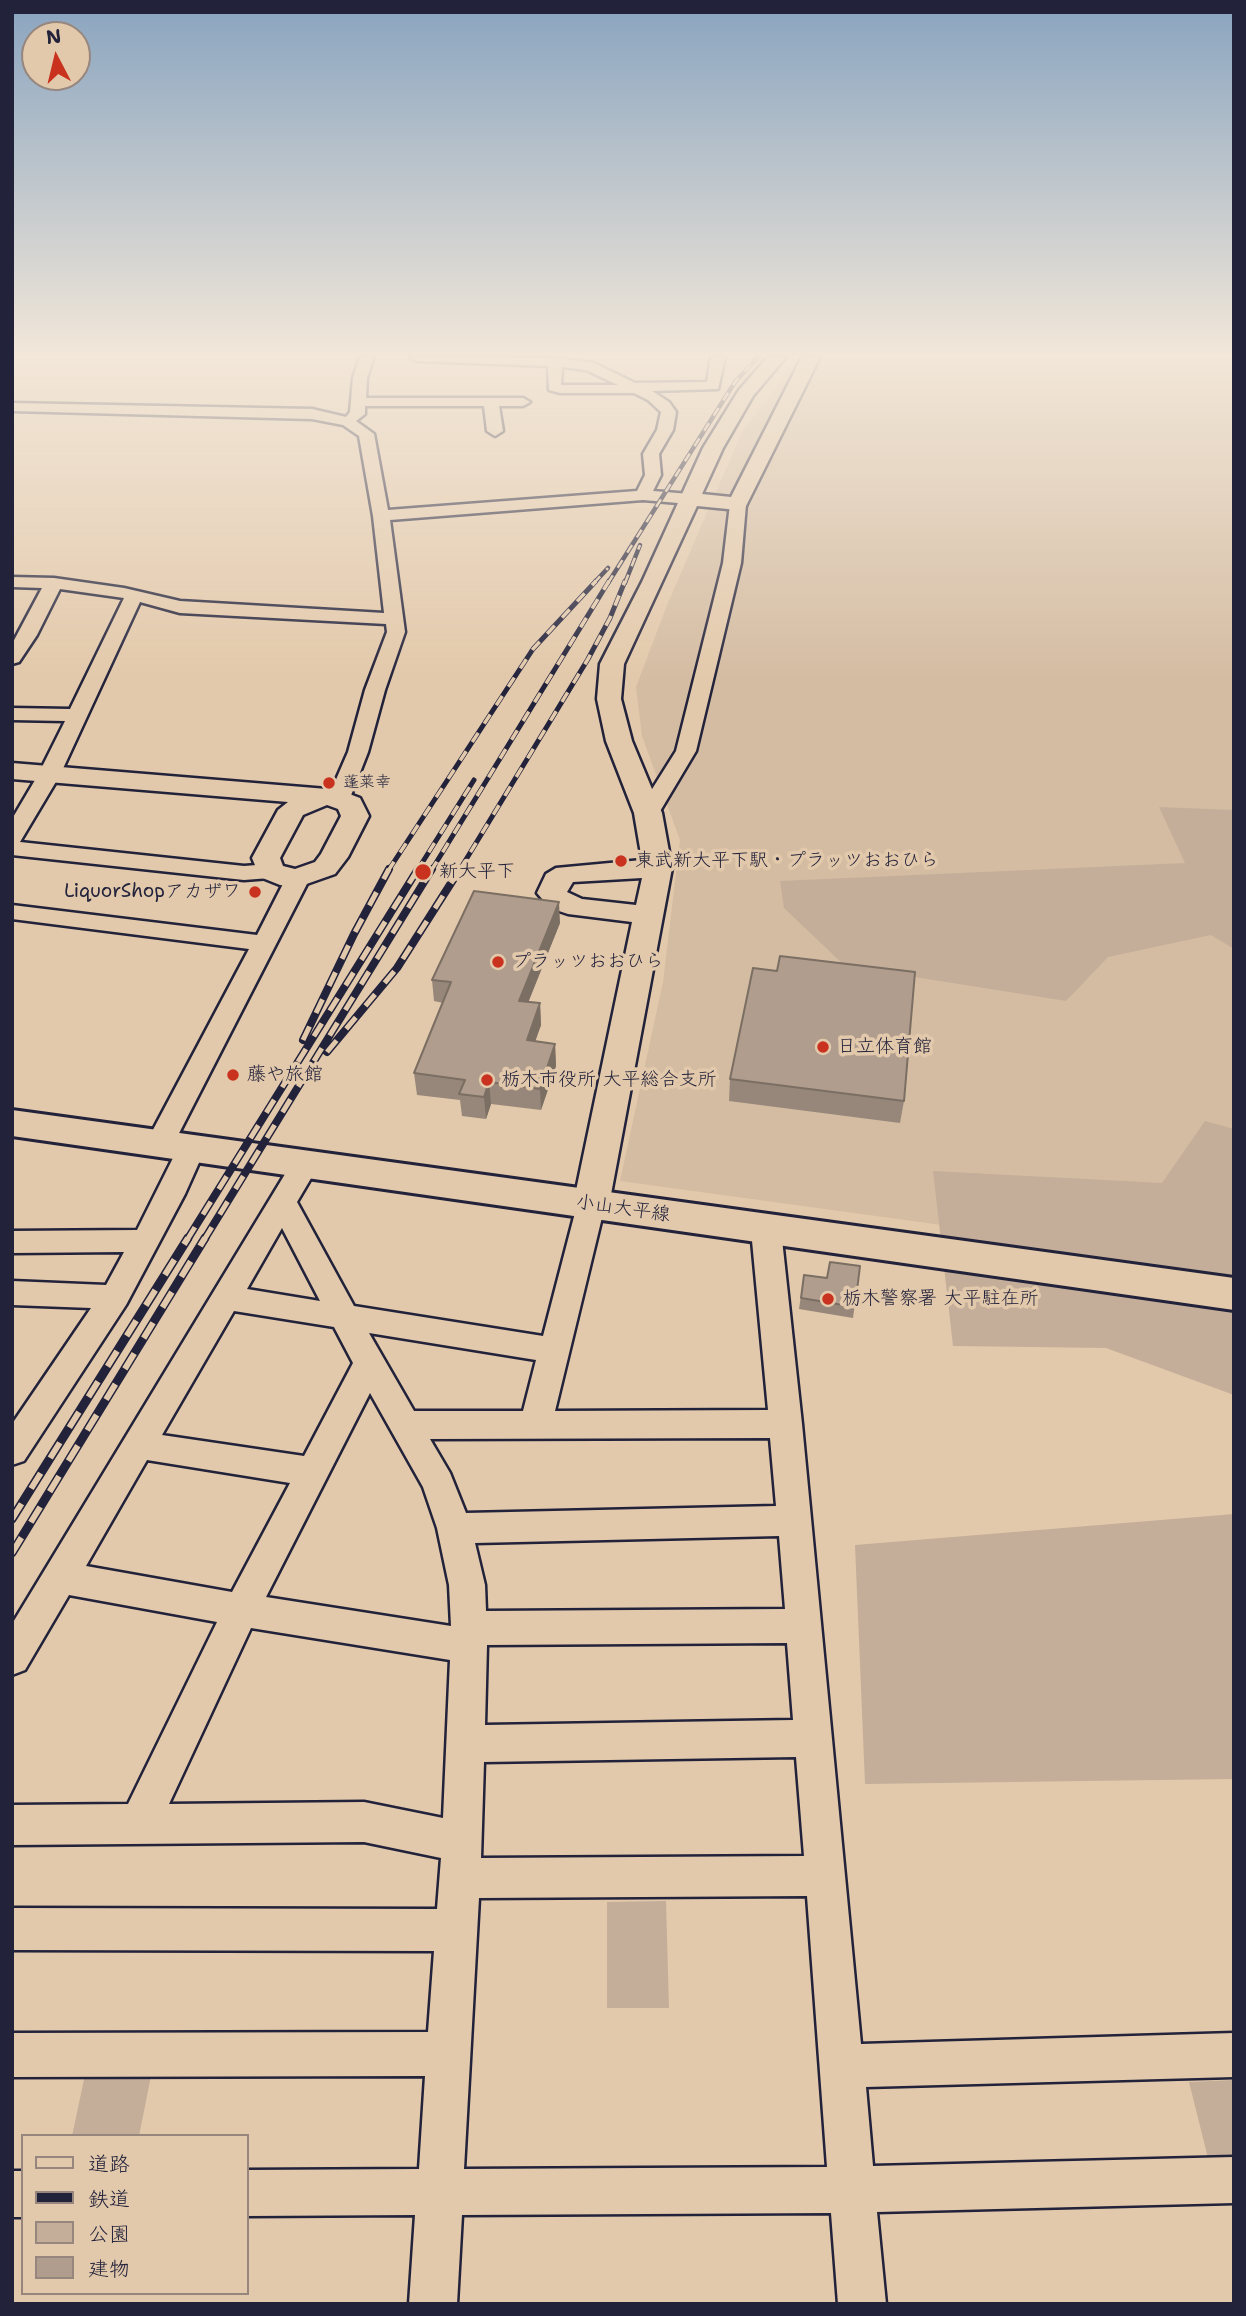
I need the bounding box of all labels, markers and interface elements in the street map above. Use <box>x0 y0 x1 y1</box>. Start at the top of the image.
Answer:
north arrow <box>21 21 91 91</box>
text: N <box>45 23 63 50</box>
place label: 蓬莱幸 <box>343 773 391 793</box>
marker: 蓬莱幸 <box>321 775 337 791</box>
place label: 東武新大平下駅・プラッツおおひら <box>635 850 939 872</box>
marker: 東武新大平下駅・プラッツおおひら <box>613 853 629 869</box>
place label: 新大平下 <box>439 861 515 883</box>
marker: 新大平下 <box>413 862 433 882</box>
place label: LiquorShopアカザワ <box>64 881 241 903</box>
marker: LiquorShopアカザワ <box>247 884 263 900</box>
place label: プラッツおおひら <box>512 951 664 973</box>
marker: プラッツおおひら <box>490 954 506 970</box>
place label: 日立体育館 <box>837 1036 932 1058</box>
marker: 日立体育館 <box>815 1039 831 1055</box>
place label: 藤や旅館 <box>247 1064 323 1086</box>
marker: 藤や旅館 <box>225 1067 241 1083</box>
place label: 栃木市役所 大平総合支所 <box>501 1069 716 1091</box>
marker: 栃木市役所 大平総合支所 <box>479 1072 495 1088</box>
street label: 小山大平線 <box>574 1191 672 1227</box>
place label: 栃木警察署 大平駐在所 <box>842 1288 1038 1310</box>
marker: 栃木警察署 大平駐在所 <box>820 1291 836 1307</box>
legend <box>21 2134 248 2295</box>
text: 道路 <box>88 2150 130 2178</box>
text: 鉄道 <box>88 2185 130 2213</box>
text: 公園 <box>88 2220 130 2248</box>
text: 建物 <box>88 2255 130 2283</box>

